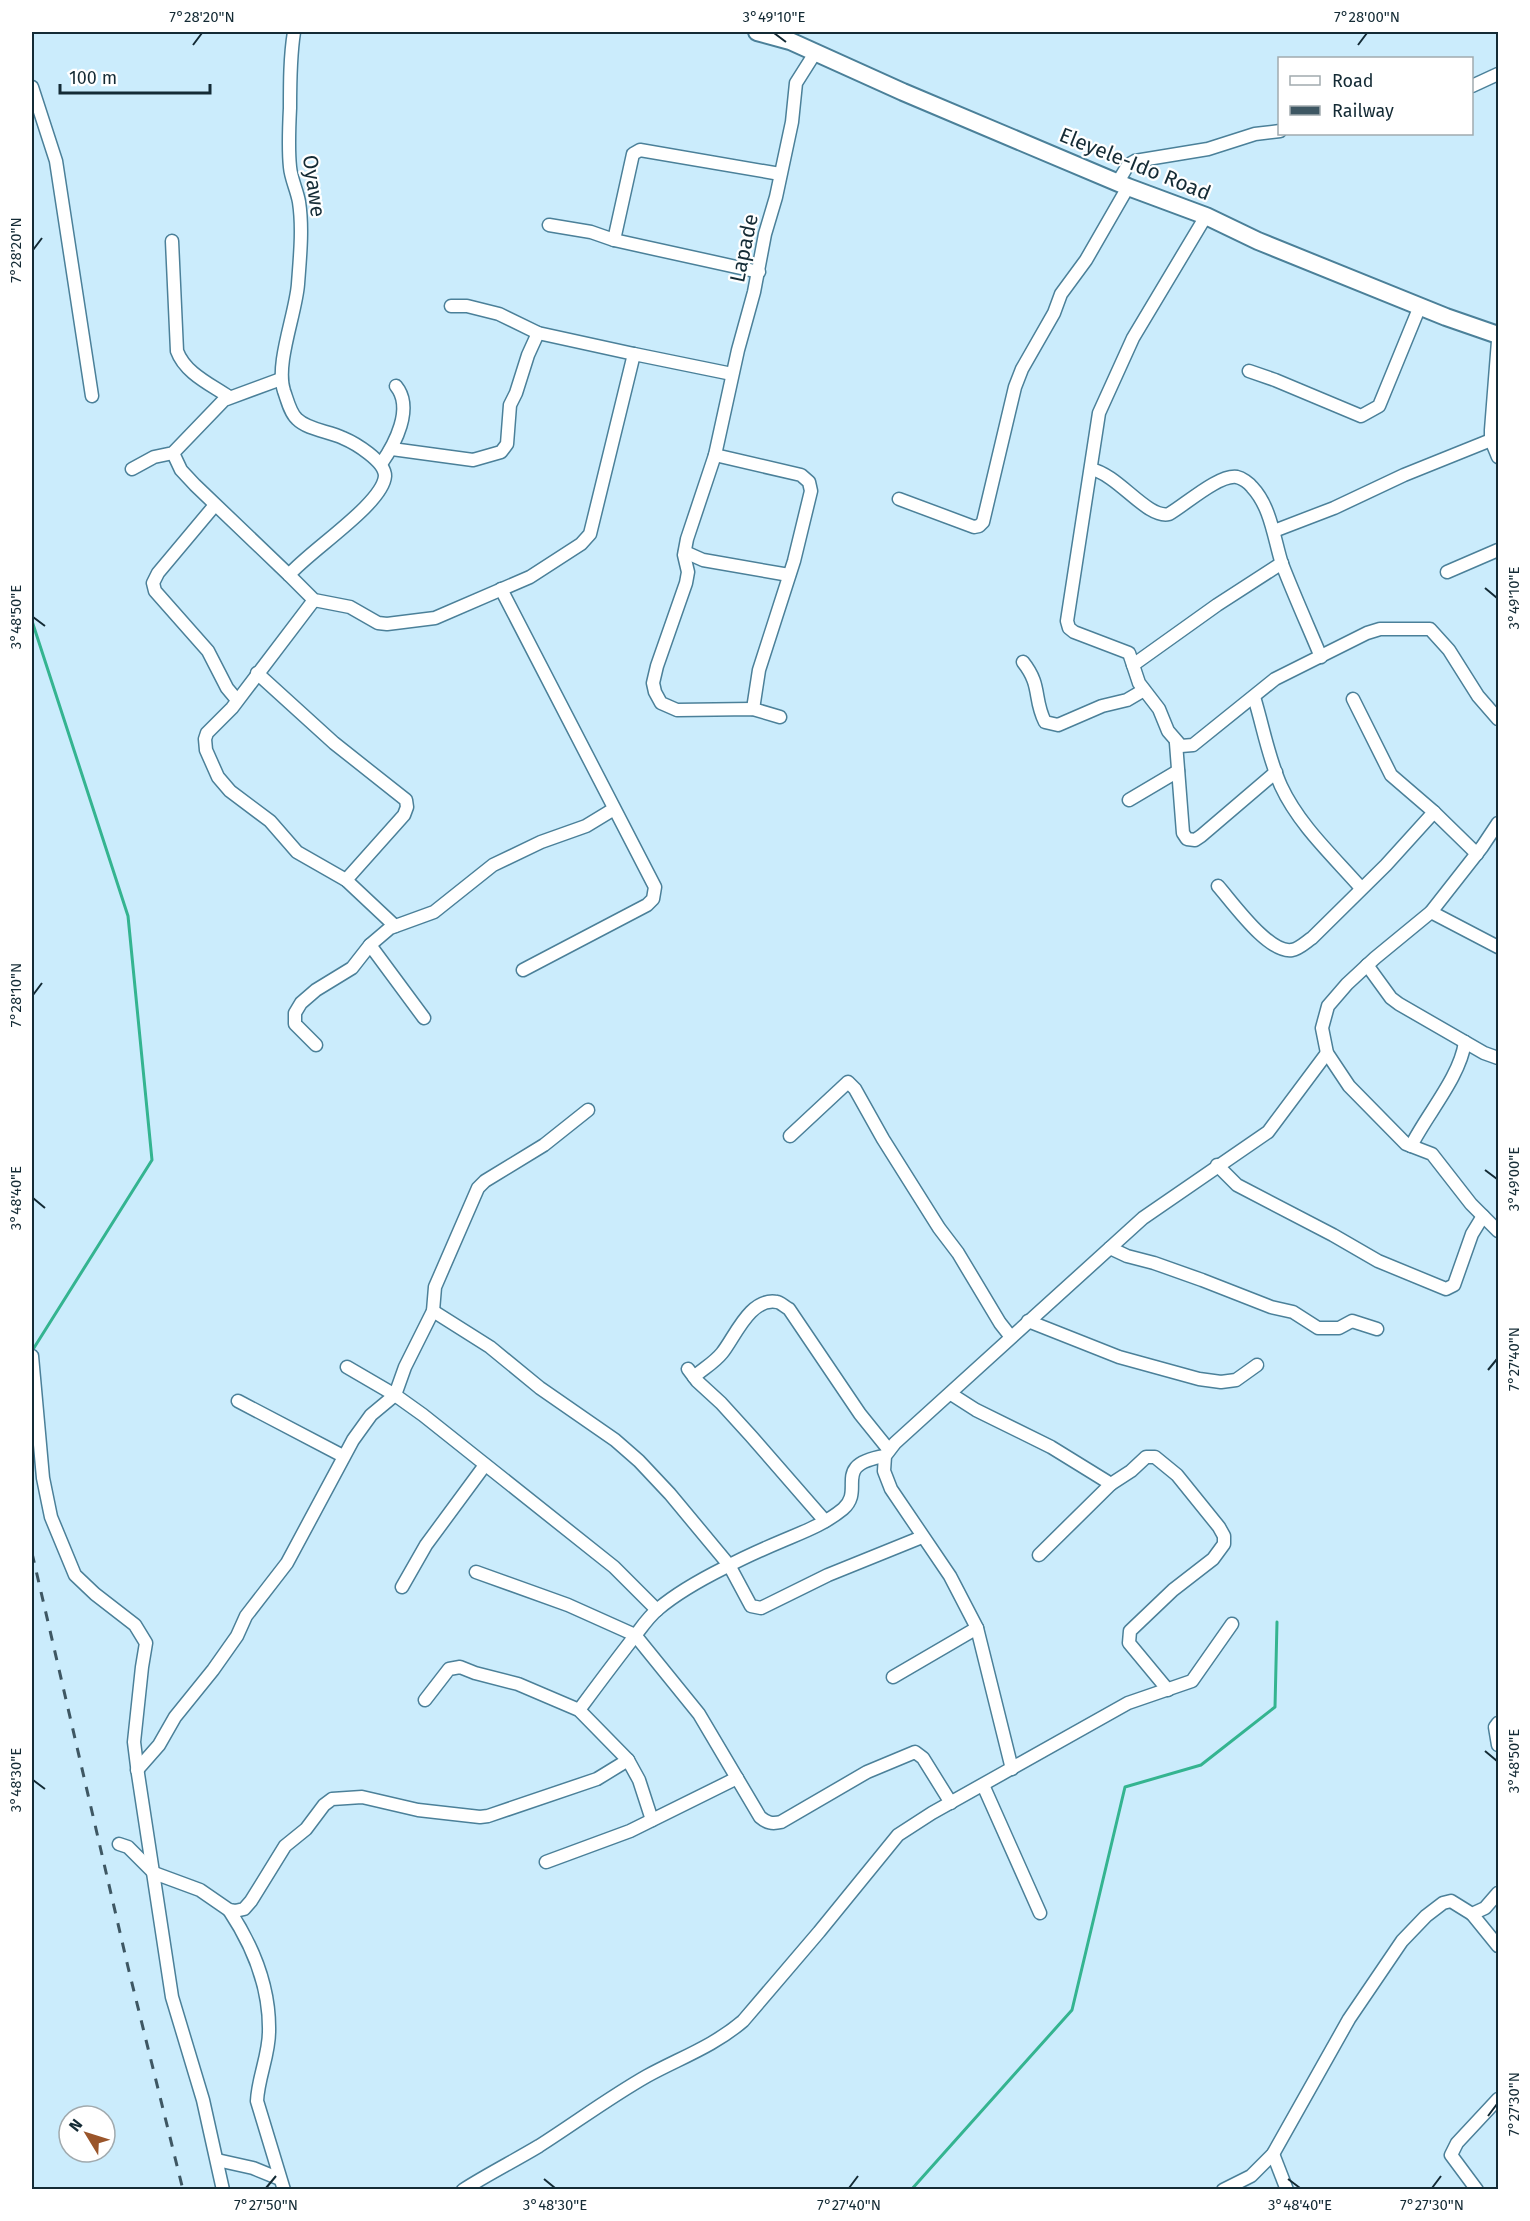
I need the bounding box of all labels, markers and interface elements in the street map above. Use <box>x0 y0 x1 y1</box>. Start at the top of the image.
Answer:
text: 7°28'20"N <box>169 8 235 26</box>
text: 3°49'10"E <box>743 8 805 26</box>
text: 7°28'00"N <box>1334 8 1400 26</box>
scale bar <box>60 57 210 95</box>
legend <box>1278 57 1473 135</box>
text: 100 m <box>69 67 117 89</box>
text: Road <box>1332 70 1374 92</box>
text: Railway <box>1332 100 1394 122</box>
street label: Eleyele-Ido Road <box>1055 122 1215 206</box>
street label: Oyawe <box>297 153 331 219</box>
street label: Lapade <box>724 211 764 285</box>
text: 7°28'20"N <box>7 217 25 283</box>
text: 3°49'10"E <box>1505 567 1523 629</box>
text: 3°48'50"E <box>7 585 25 649</box>
text: 7°28'10"N <box>7 963 25 1027</box>
text: 3°49'00"E <box>1505 1147 1523 1211</box>
text: 3°48'40"E <box>7 1166 25 1230</box>
text: 7°27'40"N <box>1505 1327 1523 1391</box>
text: 3°48'50"E <box>1505 1729 1523 1793</box>
text: 3°48'30"E <box>7 1748 25 1812</box>
text: 7°27'30"N <box>1505 2072 1523 2136</box>
north arrow <box>57 2104 117 2164</box>
text: N <box>65 2115 86 2135</box>
text: 7°27'50"N <box>234 2196 298 2214</box>
text: 3°48'30"E <box>523 2196 587 2214</box>
text: 7°27'40"N <box>817 2196 881 2214</box>
text: 3°48'40"E <box>1268 2196 1332 2214</box>
text: 7°27'30"N <box>1400 2196 1464 2214</box>

